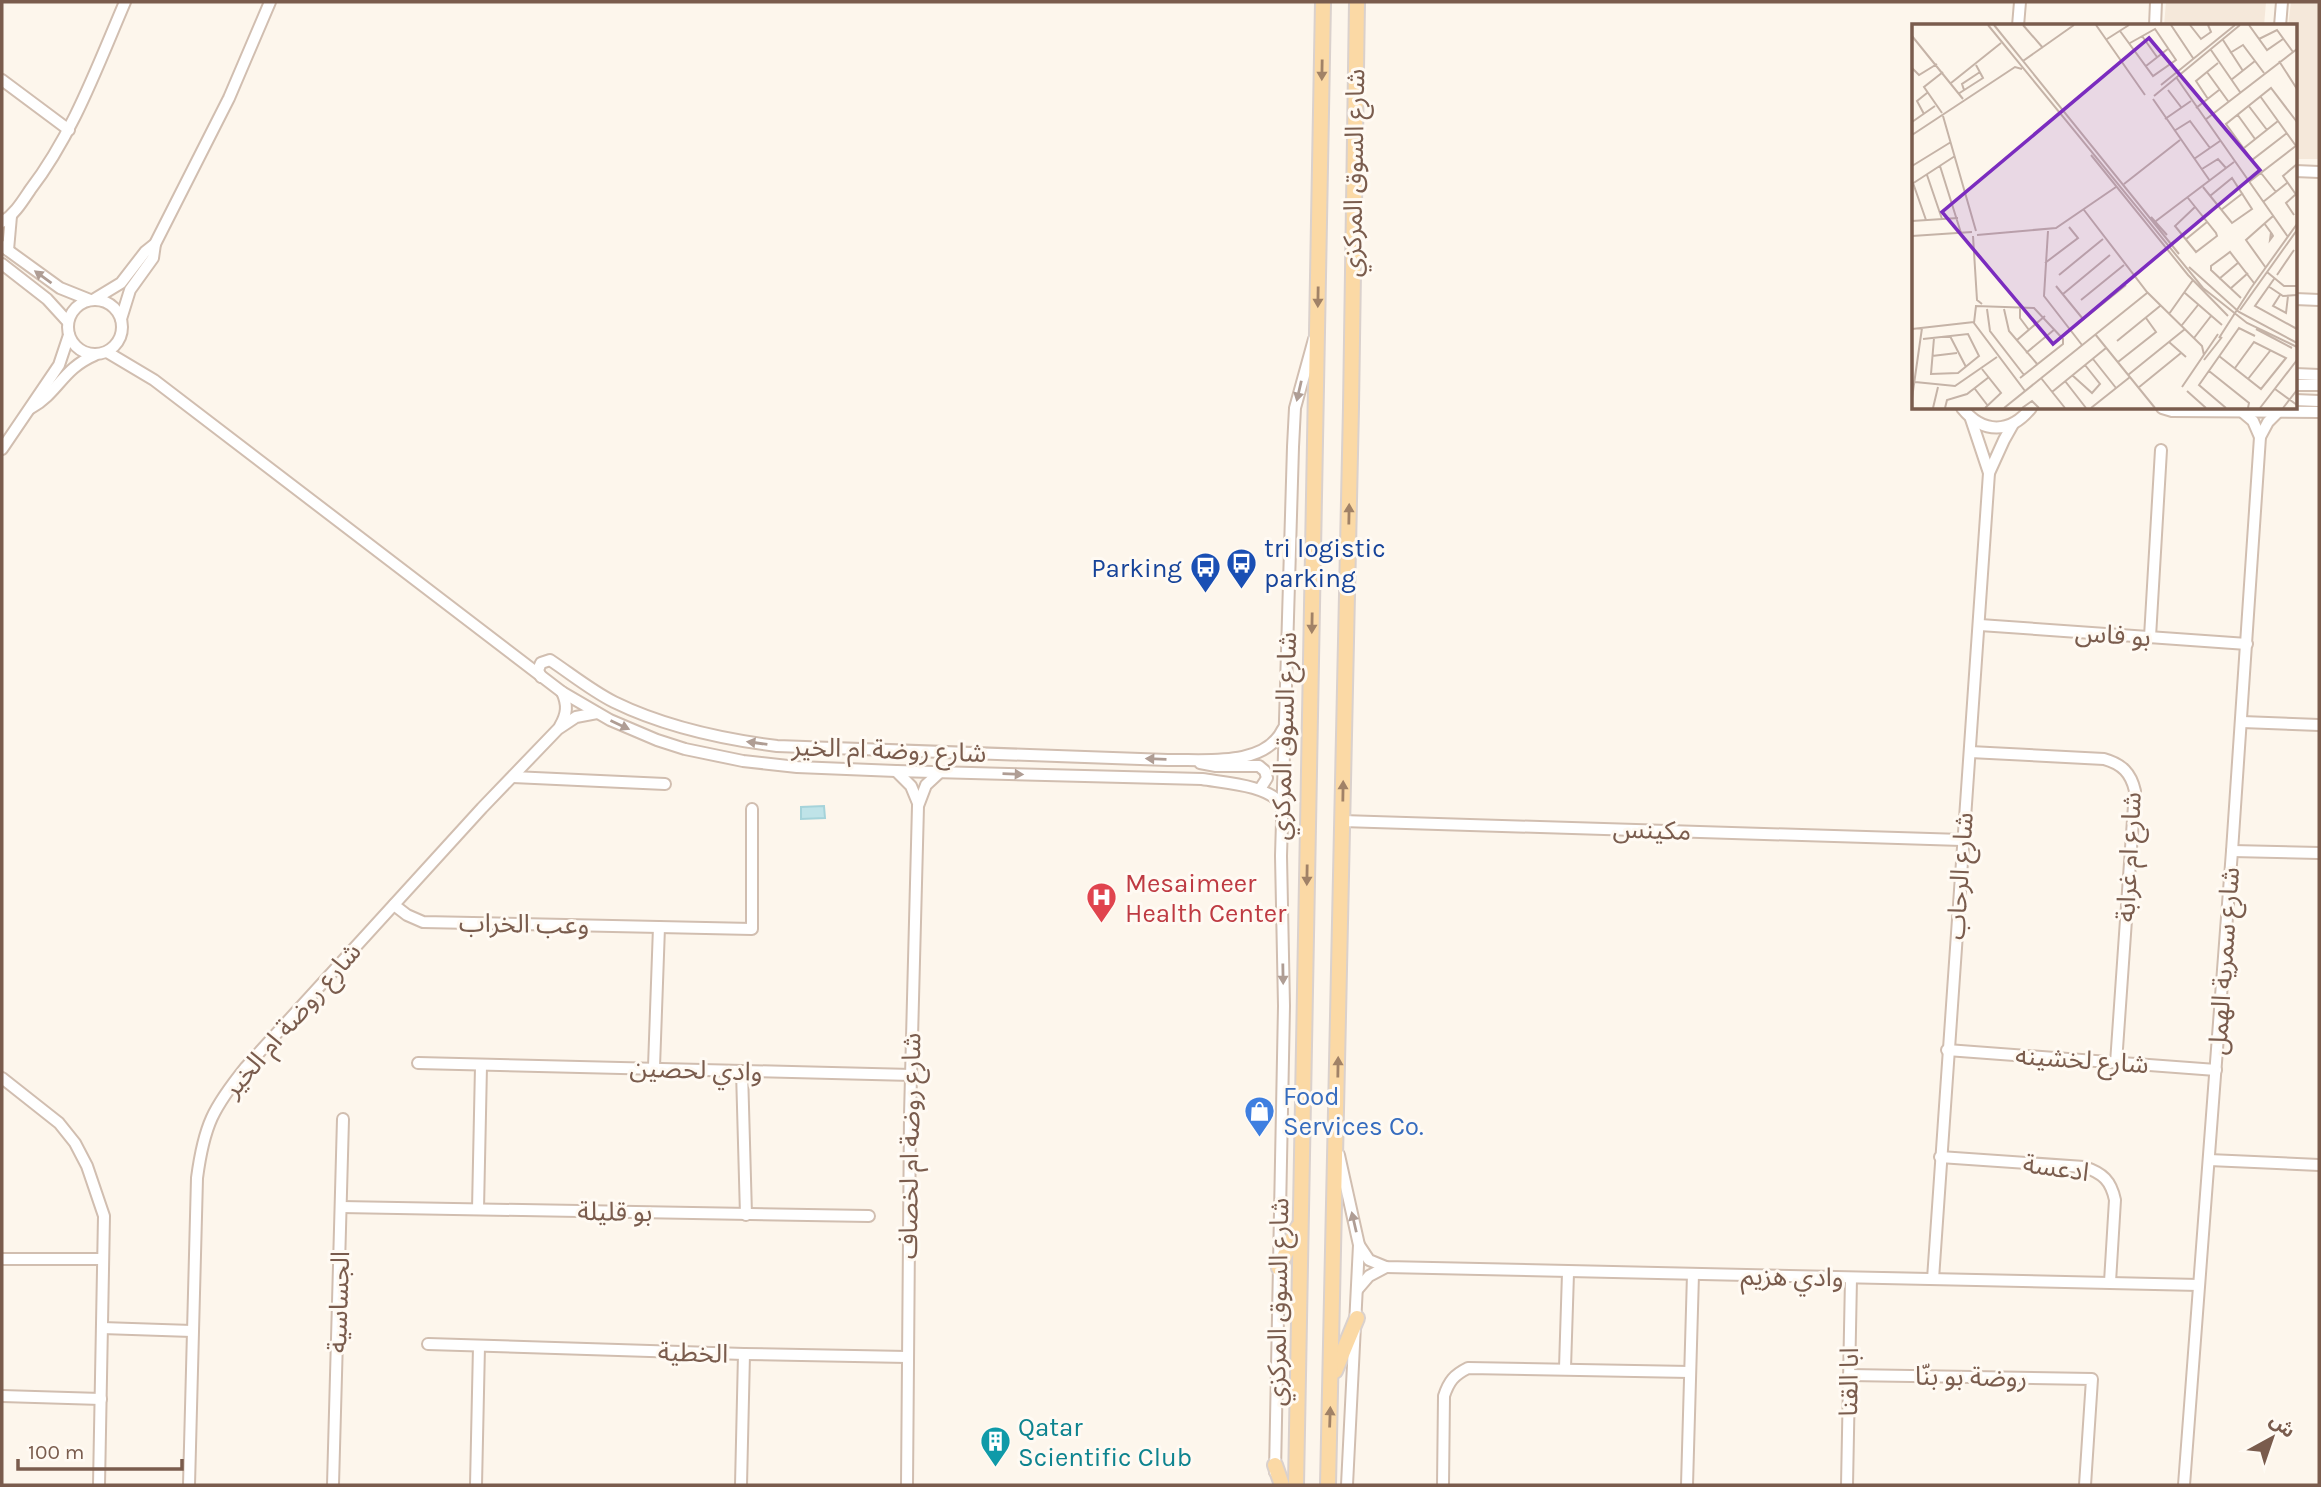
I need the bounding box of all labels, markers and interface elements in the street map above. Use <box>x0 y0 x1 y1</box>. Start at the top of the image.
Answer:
inset map <box>1912 24 2296 410</box>
one-way arrow <box>1316 59 1327 81</box>
street label: شارع السوق المركزي <box>1337 69 1375 278</box>
one-way arrow <box>34 270 53 284</box>
one-way arrow <box>1313 287 1324 309</box>
one-way arrow <box>1293 380 1304 402</box>
one-way arrow <box>1343 503 1355 525</box>
place label: tri logistic parking <box>1264 533 1386 594</box>
bus stop icon: tri logistic parking <box>1224 546 1258 590</box>
bus stop icon: Parking <box>1188 551 1222 595</box>
place label: Parking <box>1091 553 1182 584</box>
one-way arrow <box>1307 612 1318 634</box>
street label: بو فاس <box>2074 617 2152 653</box>
street label: شارع السوق المركزي <box>1265 631 1307 841</box>
one-way arrow <box>610 719 630 731</box>
street label: شارع روضة ام الخير <box>790 731 987 773</box>
one-way arrow <box>746 738 768 749</box>
one-way arrow <box>1144 754 1166 765</box>
one-way arrow <box>1002 768 1024 779</box>
one-way arrow <box>1337 779 1348 801</box>
street label: شارع ام غرابة <box>2110 791 2152 923</box>
street label: شارع الرحاب <box>1940 811 1983 941</box>
street label: مكينس <box>1612 813 1692 847</box>
one-way arrow <box>1302 864 1313 886</box>
street label: شارع سمرية الهمل <box>2202 866 2249 1056</box>
place label: Mesaimeer Health Center <box>1125 868 1287 929</box>
hospital icon: Mesaimeer Health Center <box>1085 881 1119 925</box>
street label: وعب الخراب <box>459 907 589 941</box>
street label: شارع روضة ام الخير <box>216 936 371 1107</box>
one-way arrow <box>1278 963 1289 985</box>
street label: شارع روضة ام لخصاف <box>893 1033 931 1260</box>
street label: شارع لخشينه <box>2014 1040 2150 1083</box>
street label: وادي لحصين <box>629 1052 763 1092</box>
one-way arrow <box>1332 1056 1344 1078</box>
place label: Food Services Co. <box>1283 1081 1424 1142</box>
shop icon: Food Services Co. <box>1243 1094 1277 1138</box>
street label: ادعسة <box>2021 1148 2091 1188</box>
street label: بو قليلة <box>577 1196 653 1228</box>
street label: شارع السوق المركزي <box>1261 1198 1299 1407</box>
one-way arrow <box>1348 1211 1359 1233</box>
street label: الجساسية <box>322 1251 356 1353</box>
street label: وادي هزيم <box>1740 1261 1844 1297</box>
street label: الخطية <box>657 1336 729 1370</box>
street label: ابا القنا <box>1833 1347 1865 1417</box>
street label: روضة بو بنّا <box>1915 1361 2027 1393</box>
north arrow <box>2237 1403 2307 1473</box>
one-way arrow <box>1325 1406 1336 1428</box>
text: ش <box>2265 1409 2299 1443</box>
place label: Qatar Scientific Club <box>1018 1412 1192 1473</box>
building icon: Qatar Scientific Club <box>978 1425 1012 1469</box>
scale bar <box>18 1428 182 1472</box>
text: 100 m <box>28 1440 85 1464</box>

